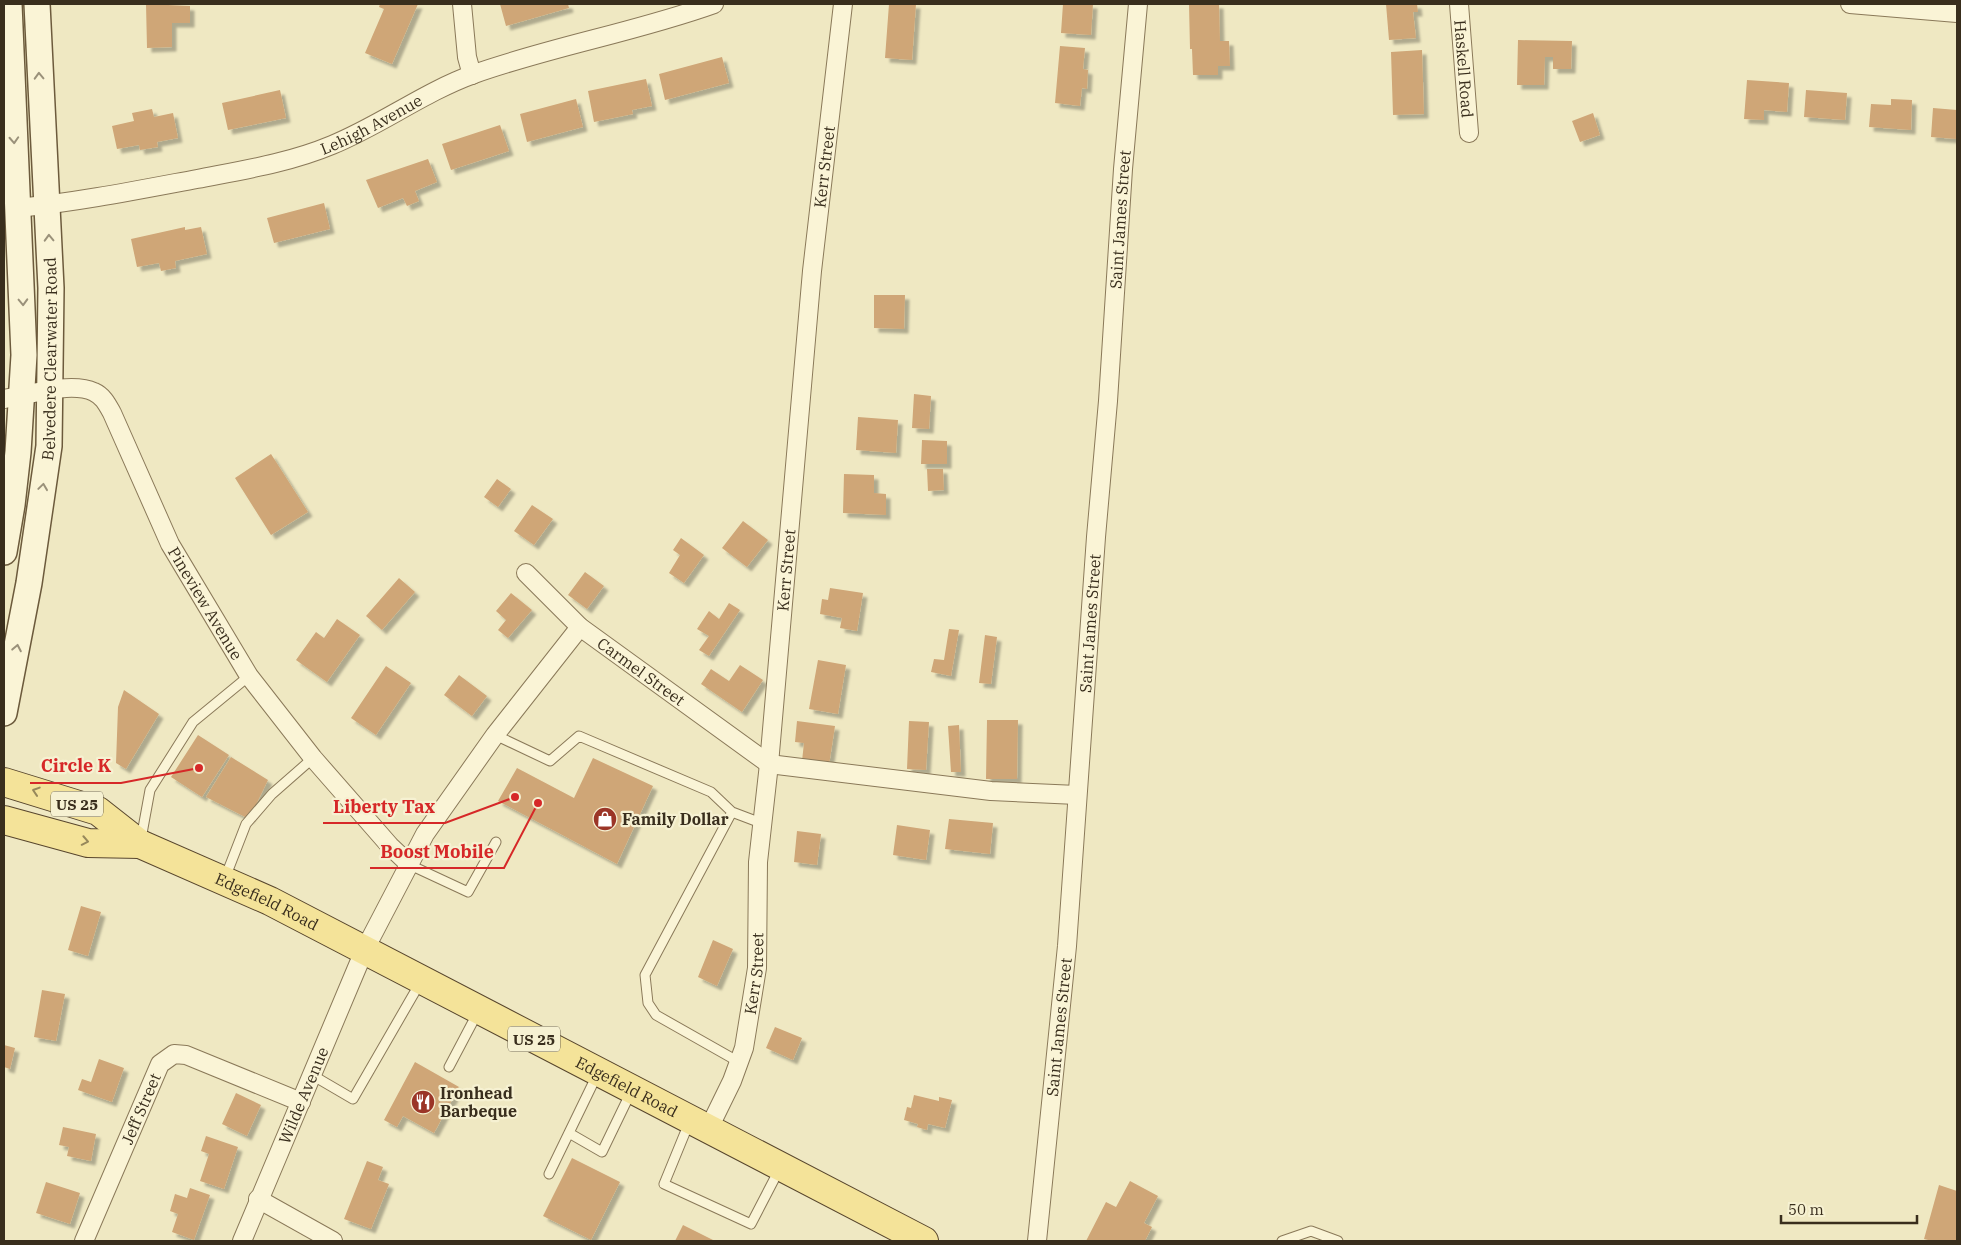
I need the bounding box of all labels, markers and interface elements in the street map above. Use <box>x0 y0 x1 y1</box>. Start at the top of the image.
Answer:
street label: Haskell Road <box>1450 19 1478 119</box>
one-way arrow <box>34 71 45 79</box>
street label: Lehigh Avenue <box>317 90 425 159</box>
street label: Kerr Street <box>809 125 839 209</box>
one-way arrow <box>9 136 20 144</box>
street label: Saint James Street <box>1105 149 1135 290</box>
one-way arrow <box>44 234 54 242</box>
street label: Belvedere Clearwater Road <box>37 256 61 462</box>
one-way arrow <box>17 298 28 306</box>
one-way arrow <box>37 483 47 492</box>
street label: Kerr Street <box>772 528 799 612</box>
street label: Pineview Avenue <box>164 543 247 663</box>
street label: Saint James Street <box>1075 553 1105 693</box>
street label: Carmel Street <box>593 633 689 710</box>
one-way arrow <box>11 643 21 652</box>
callout: Circle K <box>30 750 121 783</box>
text: Circle K <box>41 754 111 777</box>
one-way arrow <box>32 787 41 797</box>
callout: Liberty Tax <box>323 790 445 823</box>
road number: US 25 <box>51 792 103 816</box>
text: Liberty Tax <box>333 795 435 818</box>
shop icon: Family Dollar <box>592 806 618 832</box>
place label: Family Dollar <box>622 809 729 829</box>
one-way arrow <box>80 835 89 846</box>
callout: Boost Mobile <box>370 835 504 868</box>
text: Boost Mobile <box>380 840 494 863</box>
street label: Edgefield Road <box>212 868 322 935</box>
street label: Kerr Street <box>740 932 767 1016</box>
street label: Saint James Street <box>1042 957 1076 1097</box>
road number: US 25 <box>508 1026 560 1052</box>
street label: Wilde Avenue <box>274 1044 333 1147</box>
street label: Edgefield Road <box>573 1052 682 1121</box>
street label: Jeff Street <box>117 1070 165 1147</box>
place label: Ironhead Barbeque <box>440 1083 517 1121</box>
restaurant icon: Ironhead Barbeque <box>410 1089 436 1115</box>
scale bar <box>1781 1192 1917 1224</box>
text: 50 m <box>1788 1200 1824 1219</box>

